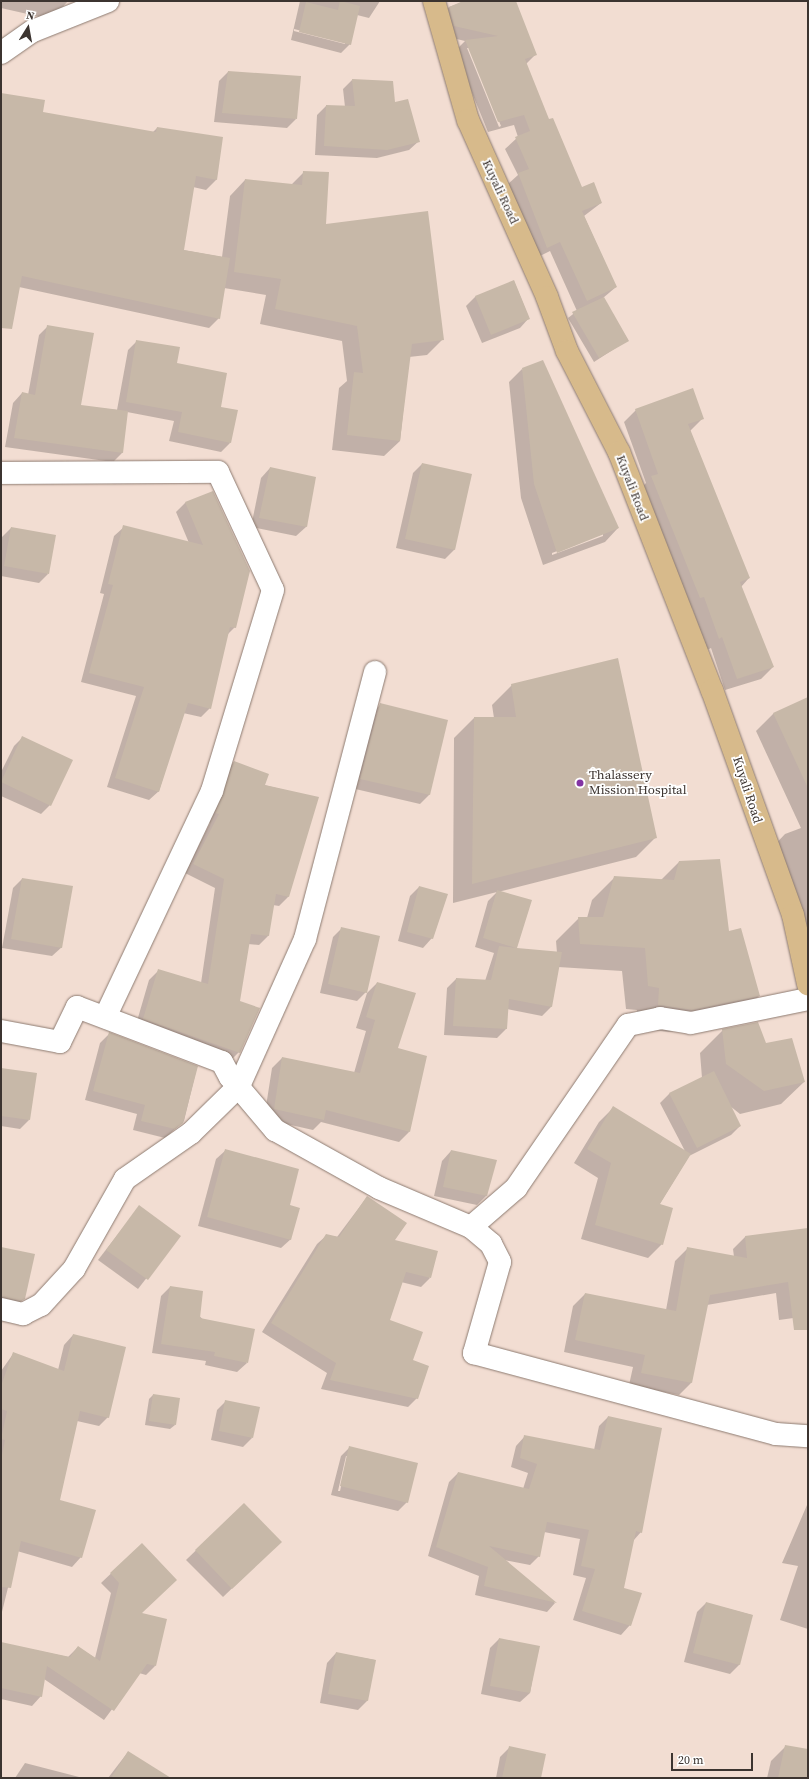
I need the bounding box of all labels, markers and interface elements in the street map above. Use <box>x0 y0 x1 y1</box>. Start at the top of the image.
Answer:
north arrow <box>8 8 48 48</box>
text: N <box>25 8 36 24</box>
street label: Kuyali Road <box>478 157 522 227</box>
street label: Kuyali Road <box>612 453 652 523</box>
street label: Kuyali Road <box>729 755 765 825</box>
place label: Thalassery Mission Hospital <box>589 768 687 799</box>
marker: Thalassery Mission Hospital <box>574 777 586 789</box>
scale bar <box>673 1745 755 1771</box>
text: 20 m <box>678 1752 704 1768</box>

